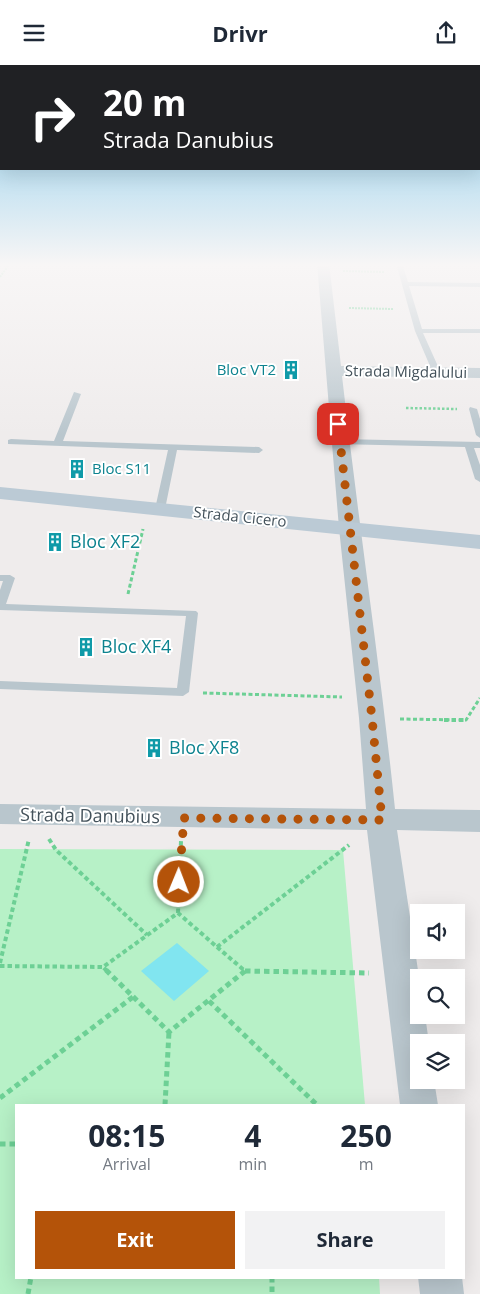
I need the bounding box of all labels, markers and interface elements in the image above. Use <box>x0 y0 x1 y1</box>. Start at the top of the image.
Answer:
text: Drivr <box>212 18 268 48</box>
icon: menu <box>20 19 48 47</box>
icon: share <box>432 19 460 47</box>
text: 20 m <box>103 79 186 126</box>
icon: right <box>20 85 85 150</box>
text: Strada Danubius <box>103 124 274 154</box>
place label: Bloc VT2 <box>217 359 276 379</box>
building icon: Bloc VT2 <box>280 359 302 381</box>
street label: Strada Migdalului <box>345 360 467 382</box>
pin <box>317 403 359 445</box>
icon: arrive <box>324 410 352 438</box>
building icon: Bloc S11 <box>66 458 88 480</box>
place label: Bloc S11 <box>92 458 151 478</box>
street label: Strada Cicero <box>193 501 288 531</box>
place label: Bloc XF2 <box>70 529 140 553</box>
building icon: Bloc XF2 <box>44 531 66 553</box>
place label: Bloc XF4 <box>101 634 171 658</box>
building icon: Bloc XF4 <box>75 636 97 658</box>
place label: Bloc XF8 <box>169 735 239 759</box>
building icon: Bloc XF8 <box>143 737 165 759</box>
street label: Strada Danubius <box>20 802 160 828</box>
position arrow <box>152 855 204 907</box>
map controls <box>410 904 465 1089</box>
button: sound <box>410 904 465 959</box>
button: search <box>410 969 465 1024</box>
button: layers <box>410 1034 465 1089</box>
text: 08:15 <box>88 1115 165 1156</box>
text: 4 <box>244 1115 261 1156</box>
text: 250 <box>340 1115 392 1156</box>
text: Arrival <box>103 1153 151 1175</box>
text: min <box>239 1153 267 1175</box>
text: m <box>359 1153 374 1175</box>
button: Exit <box>35 1211 235 1269</box>
button: Share <box>245 1211 445 1269</box>

